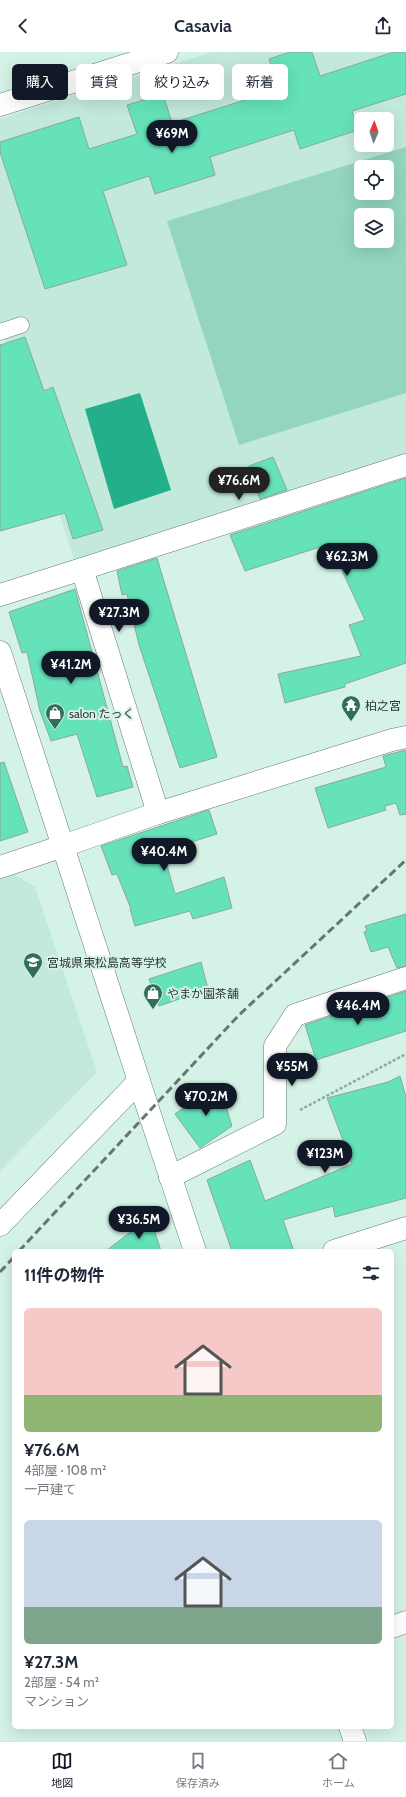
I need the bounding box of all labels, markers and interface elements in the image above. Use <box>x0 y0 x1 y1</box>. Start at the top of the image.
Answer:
icon: back <box>12 15 34 37</box>
text: Casavia <box>174 15 232 37</box>
icon: share <box>372 15 394 37</box>
chip: 購入 <box>12 64 68 100</box>
chip: 賃貸 <box>76 64 132 100</box>
chip: 絞り込み <box>140 64 224 100</box>
chip: 新着 <box>232 64 288 100</box>
north arrow <box>354 112 394 152</box>
map controls <box>354 112 394 248</box>
pin: ¥69M <box>148 120 196 154</box>
text: ¥69M <box>155 125 189 141</box>
button: locate <box>354 160 394 200</box>
button: layers <box>354 208 394 248</box>
pin: ¥76.6M <box>206 467 272 501</box>
text: ¥76.6M <box>218 472 260 488</box>
pin: ¥62.3M <box>314 543 380 577</box>
text: ¥62.3M <box>326 548 368 564</box>
pin: ¥27.3M <box>86 599 152 633</box>
text: ¥27.3M <box>98 604 140 620</box>
pin: ¥41.2M <box>38 651 104 685</box>
text: ¥41.2M <box>50 656 92 672</box>
temple icon: 柏之宮 <box>340 694 362 722</box>
place label: 柏之宮 <box>365 698 401 713</box>
shop icon: salon たっく <box>44 702 66 730</box>
place label: salon たっく <box>69 706 135 721</box>
pin: ¥40.4M <box>131 838 197 872</box>
text: ¥40.4M <box>141 843 187 859</box>
school or university icon: 宮城県東松島高等学校 <box>22 951 44 979</box>
place label: 宮城県東松島高等学校 <box>47 955 167 970</box>
shop icon: やまか園茶舗 <box>142 982 164 1010</box>
place label: やまか園茶舗 <box>167 986 239 1001</box>
pin: ¥46.4M <box>325 992 391 1026</box>
text: ¥46.4M <box>335 997 381 1013</box>
pin: ¥55M <box>268 1053 316 1087</box>
text: ¥55M <box>276 1058 308 1074</box>
pin: ¥70.2M <box>173 1083 239 1117</box>
text: ¥70.2M <box>184 1088 228 1104</box>
pin: ¥123M <box>297 1140 353 1174</box>
text: ¥123M <box>306 1145 344 1161</box>
pin: ¥36.5M <box>106 1206 172 1240</box>
text: ¥36.5M <box>118 1211 160 1227</box>
icon: filters <box>360 1262 382 1284</box>
text: 11件の物件 <box>24 1265 105 1285</box>
icon: home <box>167 1334 239 1406</box>
text: ¥76.6M <box>24 1440 80 1460</box>
text: 4部屋 · 108 m² <box>24 1462 106 1478</box>
text: 一戸建て <box>24 1481 76 1497</box>
icon: home <box>167 1546 239 1618</box>
text: ¥27.3M <box>24 1652 78 1672</box>
text: 2部屋 · 54 m² <box>24 1674 99 1690</box>
text: マンション <box>24 1693 89 1709</box>
tab: 地図 <box>51 1750 73 1790</box>
tab: 保存済み <box>176 1750 220 1790</box>
tab: ホーム <box>322 1750 355 1790</box>

